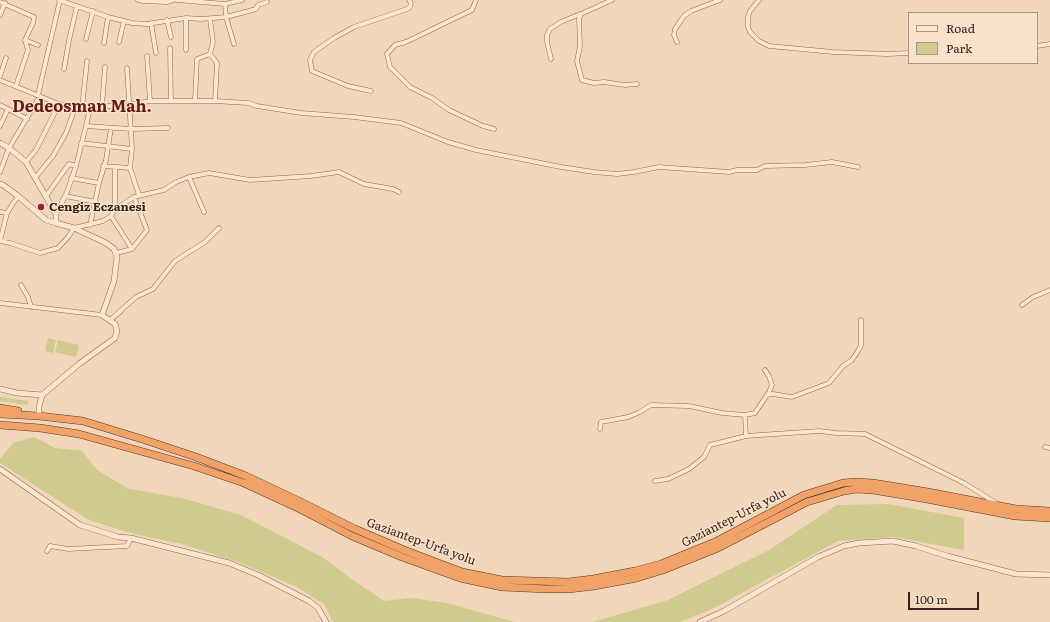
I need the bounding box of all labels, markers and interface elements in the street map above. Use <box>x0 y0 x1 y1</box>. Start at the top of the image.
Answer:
legend <box>908 12 1038 64</box>
text: Road <box>946 19 975 37</box>
text: Park <box>946 39 972 57</box>
district label: Dedeosman Mah. <box>12 97 152 117</box>
place label: Cengiz Eczanesi <box>49 200 146 214</box>
marker: Cengiz Eczanesi <box>36 202 46 212</box>
street label: Gaziantep-Urfa yolu <box>679 485 789 551</box>
street label: Gaziantep-Urfa yolu <box>364 516 478 568</box>
scale bar <box>910 584 981 610</box>
text: 100 m <box>915 590 948 608</box>

